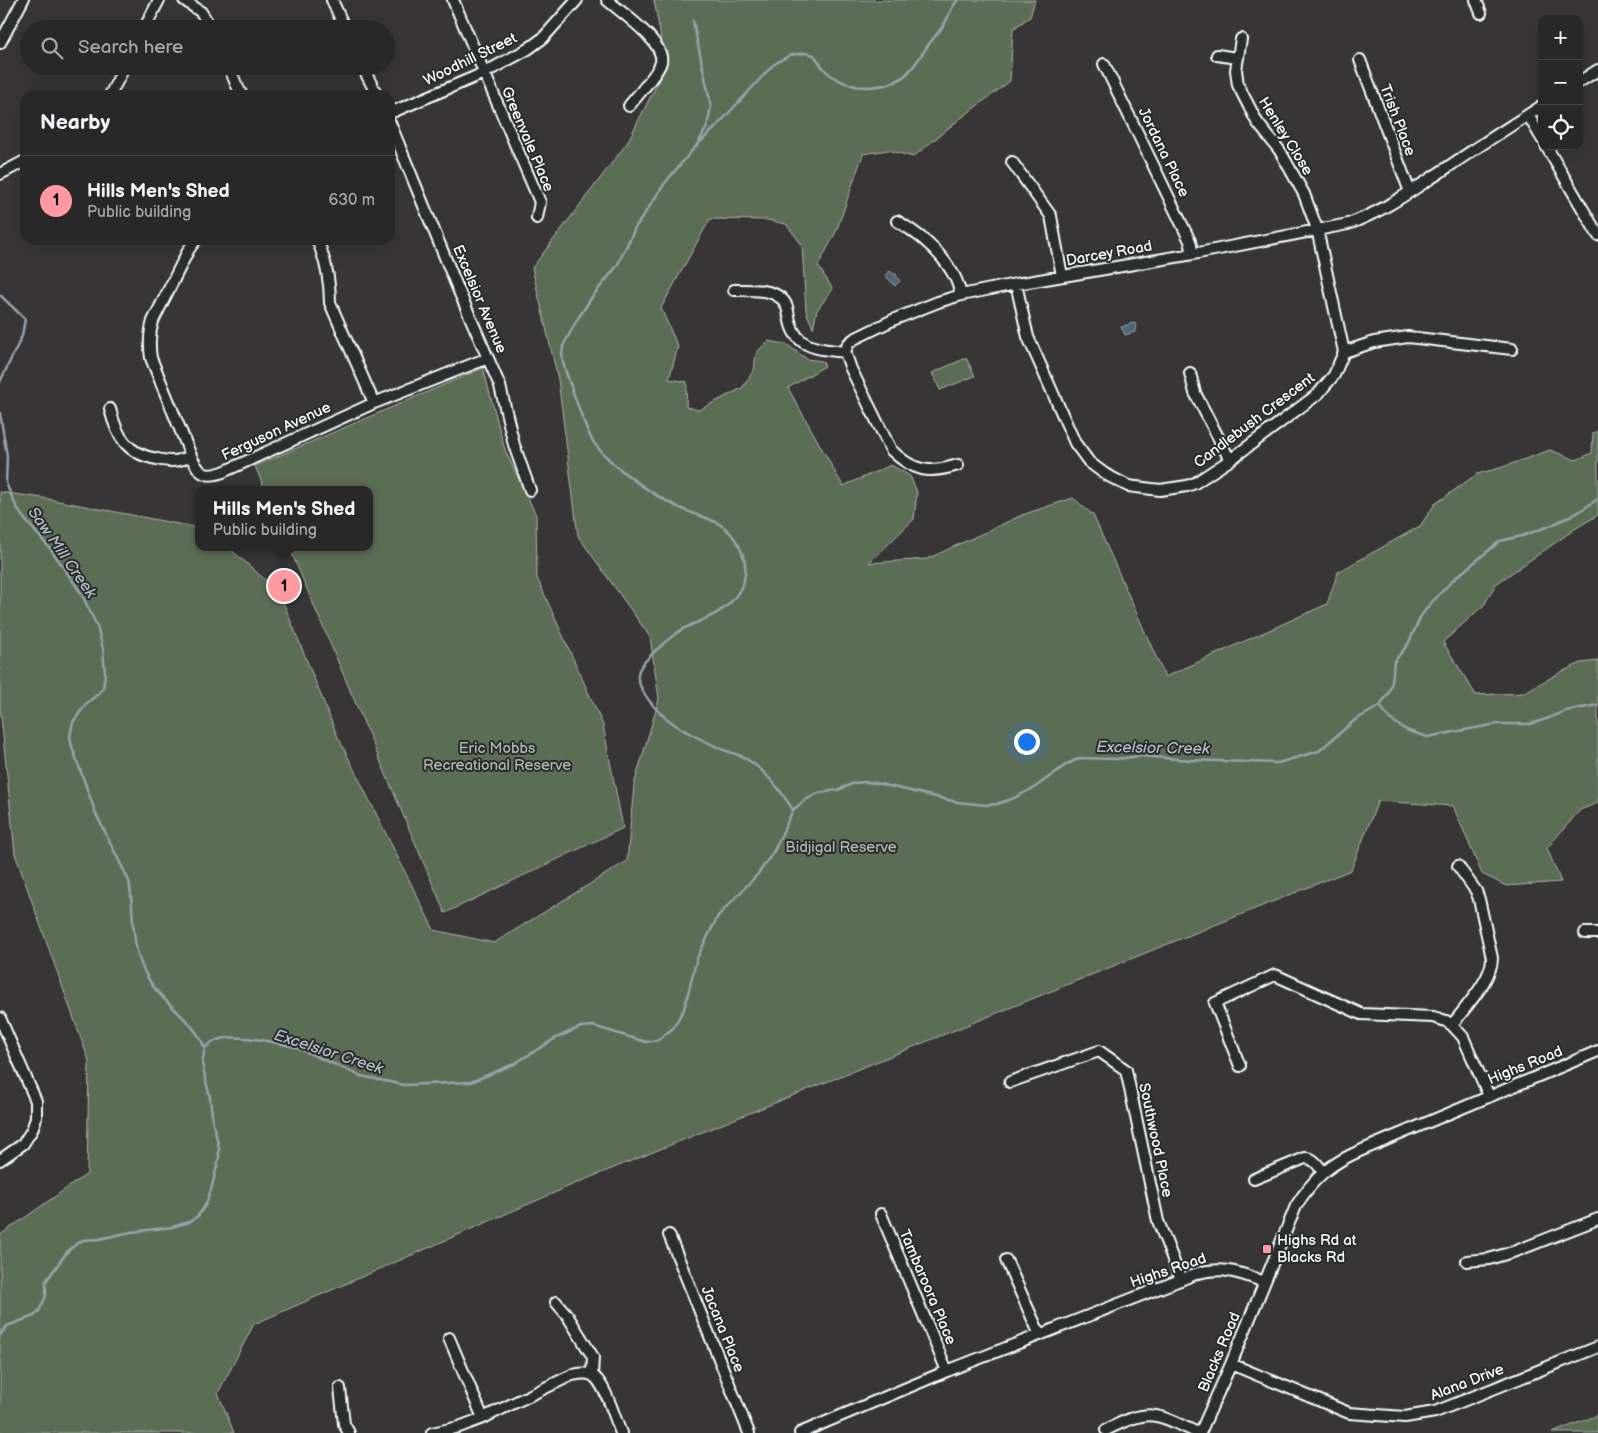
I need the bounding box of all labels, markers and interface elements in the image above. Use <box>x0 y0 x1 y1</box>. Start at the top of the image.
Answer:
map controls <box>1538 15 1583 150</box>
button: + <box>1538 15 1583 60</box>
search box <box>20 20 395 75</box>
street label: Woodhill Street <box>420 28 521 90</box>
icon: search <box>38 34 66 62</box>
text: Search here <box>78 36 183 59</box>
button: − <box>1538 60 1583 105</box>
street label: Trish Place <box>1375 82 1420 159</box>
street label: Greenvale Place <box>497 84 558 195</box>
street label: Henley Close <box>1254 94 1317 179</box>
street label: Jordana Place <box>1134 104 1193 200</box>
button: locate <box>1538 105 1583 150</box>
text: Nearby <box>40 110 110 135</box>
text: Hills Men's Shed <box>87 180 230 203</box>
text: 1 <box>53 191 59 210</box>
text: 630 m <box>328 191 375 210</box>
text: Public building <box>87 203 191 222</box>
street label: Darcey Road <box>1065 237 1154 270</box>
street label: Excelsior Avenue <box>448 242 511 356</box>
street label: Candlebush Crescent <box>1190 368 1319 472</box>
street label: Ferguson Avenue <box>219 398 334 465</box>
popup <box>195 486 373 551</box>
text: Hills Men's Shed <box>213 498 355 521</box>
water label: Saw Mill Creek <box>23 504 101 603</box>
text: Public building <box>213 521 317 540</box>
pin: 1 <box>268 567 300 605</box>
your location <box>1014 729 1040 755</box>
water label: Excelsior Creek <box>1096 738 1211 759</box>
park label: Eric Mobbs Recreational Reserve <box>423 739 571 775</box>
park label: Bidjigal Reserve <box>785 838 897 857</box>
water label: Excelsior Creek <box>272 1026 386 1079</box>
street label: Highs Road <box>1485 1042 1565 1089</box>
street label: Southwood Place <box>1134 1081 1177 1199</box>
street label: Tambaroora Place <box>895 1227 960 1348</box>
place label: Highs Rd at Blacks Rd <box>1277 1231 1357 1267</box>
marker: Highs Rd at Blacks Rd <box>1261 1243 1273 1255</box>
street label: Highs Road <box>1128 1249 1209 1292</box>
street label: Jacana Place <box>697 1283 749 1375</box>
street label: Blacks Road <box>1194 1309 1245 1395</box>
street label: Alana Drive <box>1428 1360 1507 1405</box>

